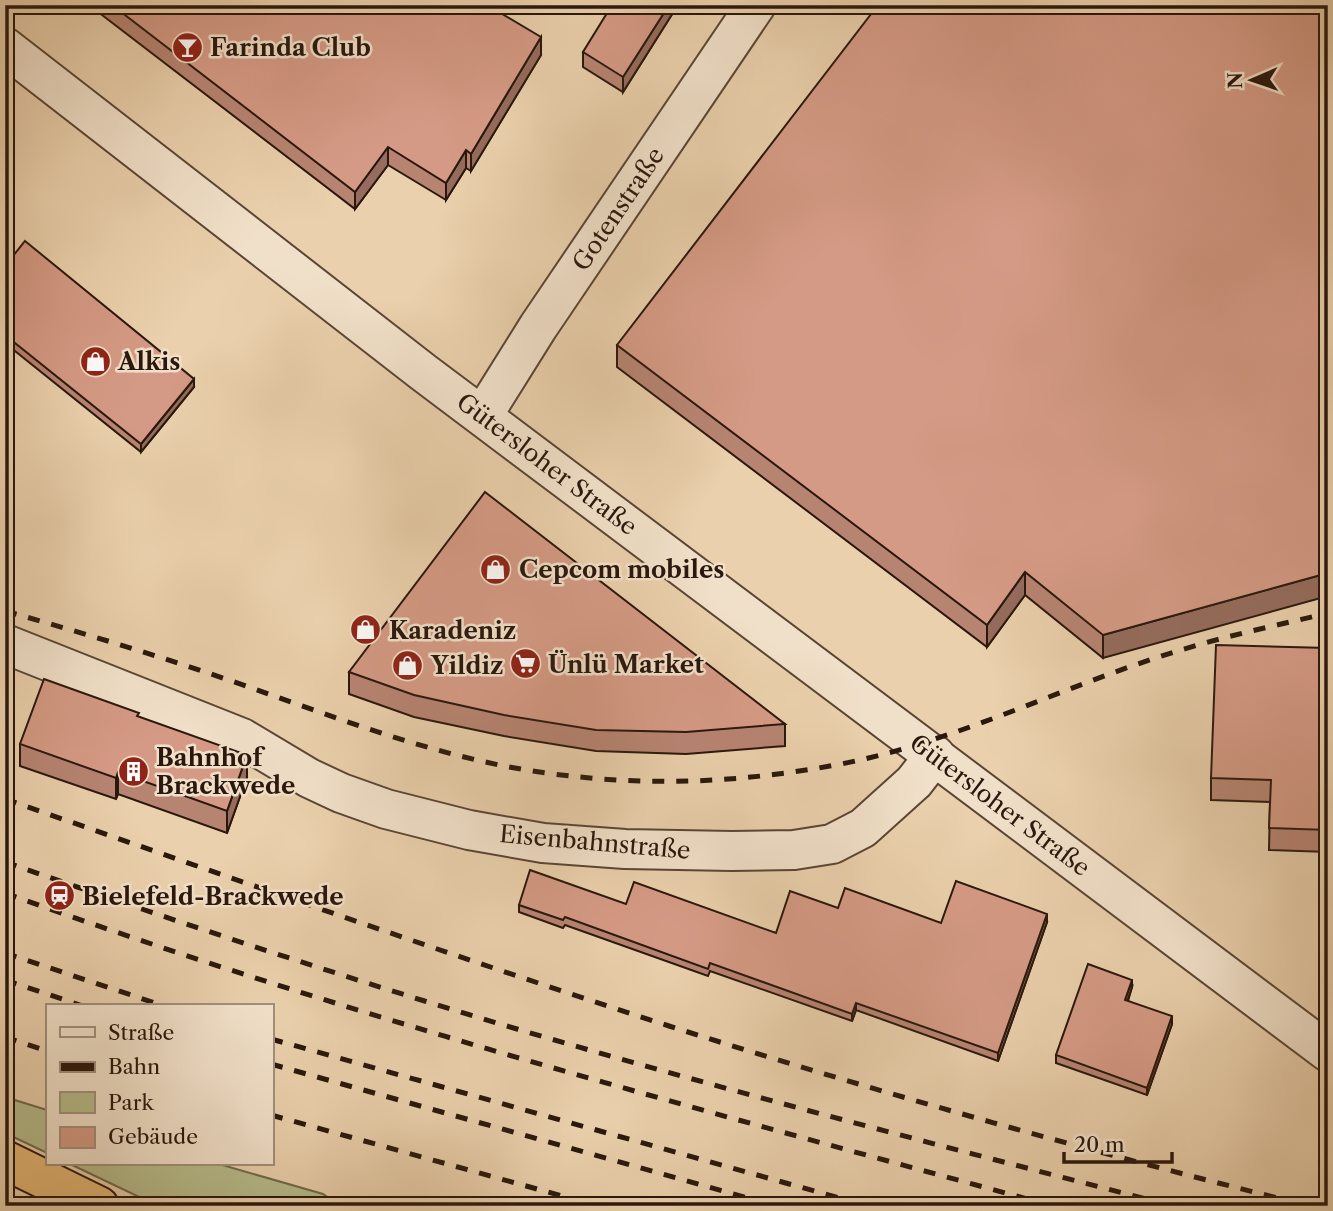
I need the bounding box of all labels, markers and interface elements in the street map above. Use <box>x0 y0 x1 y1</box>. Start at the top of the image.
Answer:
bar icon: Farinda Club <box>170 30 204 64</box>
place label: Farinda Club <box>210 33 371 62</box>
north arrow <box>1218 46 1288 116</box>
text: N <box>1224 72 1247 89</box>
street label: Gotenstraße <box>566 142 670 276</box>
shop icon: Alkis <box>78 344 112 378</box>
place label: Alkis <box>117 347 181 376</box>
street label: Gütersloher Straße <box>451 387 643 541</box>
shop icon: Cepcom mobiles <box>479 552 513 586</box>
place label: Cepcom mobiles <box>519 555 724 584</box>
shop icon: Karadeniz <box>349 613 383 647</box>
place label: Karadeniz <box>389 616 516 645</box>
supermarket icon: Ünlü Market <box>508 647 542 681</box>
shop icon: Yildiz <box>391 648 425 682</box>
place label: Ünlü Market <box>548 649 704 679</box>
place label: Yildiz <box>430 651 504 680</box>
street label: Gütersloher Straße <box>904 728 1096 882</box>
place label: Bahnhof Brackwede <box>156 743 295 800</box>
building icon: Bahnhof Brackwede <box>116 754 150 788</box>
street label: Eisenbahnstraße <box>498 819 692 865</box>
station icon: Bielefeld-Brackwede <box>42 879 76 913</box>
place label: Bielefeld-Brackwede <box>82 882 344 911</box>
legend <box>46 1004 273 1166</box>
text: Straße <box>108 1020 174 1045</box>
text: Bahn <box>108 1054 160 1079</box>
text: Park <box>108 1090 154 1115</box>
scale bar <box>1064 1120 1172 1164</box>
text: Gebäude <box>108 1124 198 1149</box>
text: 20 m <box>1074 1132 1125 1157</box>

